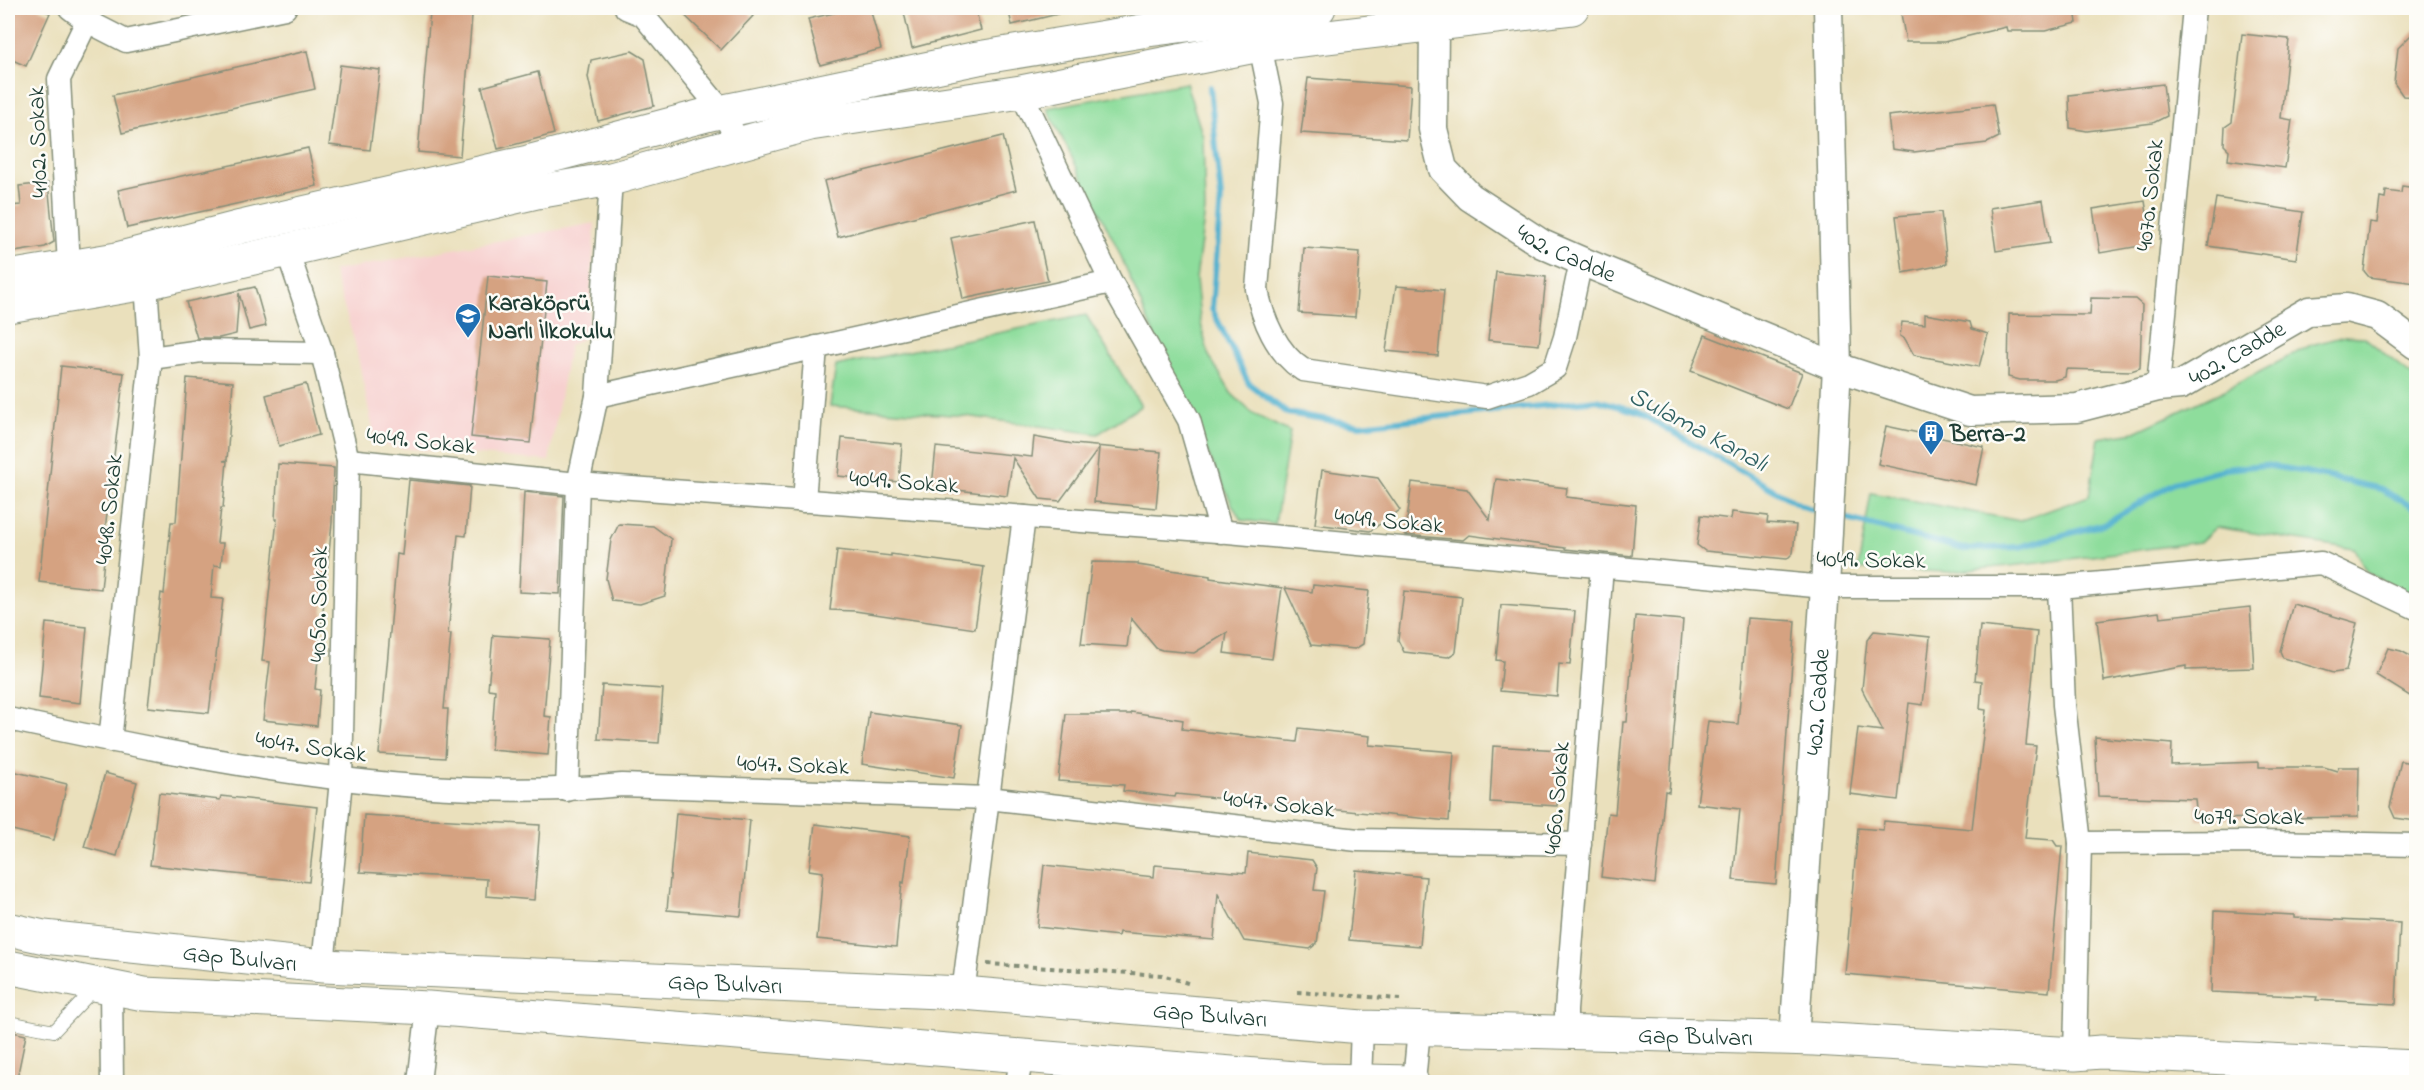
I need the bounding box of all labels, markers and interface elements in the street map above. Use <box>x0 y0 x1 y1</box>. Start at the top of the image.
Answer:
street label: 4102. Sokak <box>20 85 59 198</box>
street label: 4070. Sokak <box>2128 137 2175 253</box>
street label: 402. Cadde <box>1508 216 1621 294</box>
place label: Karaköprü Narlı İlkokulu <box>488 287 613 350</box>
school or university icon: Karaköprü Narlı İlkokulu <box>453 301 483 339</box>
street label: 402. Cadde <box>2183 313 2293 397</box>
water label: Sulama Kanalı <box>1621 378 1775 484</box>
building icon: Berra-2 <box>1916 418 1946 456</box>
place label: Berra-2 <box>1949 418 2026 453</box>
street label: 4049. Sokak <box>364 419 477 466</box>
street label: 4048. Sokak <box>87 452 134 566</box>
street label: 4049. Sokak <box>848 462 960 505</box>
street label: 4049. Sokak <box>1333 500 1445 545</box>
street label: 4049. Sokak <box>1816 543 1926 580</box>
street label: 4050. Sokak <box>302 545 339 663</box>
street label: 402. Cadde <box>1799 647 1841 757</box>
street label: 4047. Sokak <box>253 723 369 774</box>
street label: 4060. Sokak <box>1536 740 1581 856</box>
street label: 4047. Sokak <box>736 747 850 786</box>
street label: 4047. Sokak <box>1221 782 1337 829</box>
street label: 4079. Sokak <box>2194 801 2304 836</box>
street label: Gap Bulvarı <box>181 937 299 983</box>
street label: Gap Bulvarı <box>667 966 783 1005</box>
street label: Gap Bulvarı <box>1151 994 1269 1039</box>
street label: Gap Bulvarı <box>1637 1019 1753 1057</box>

